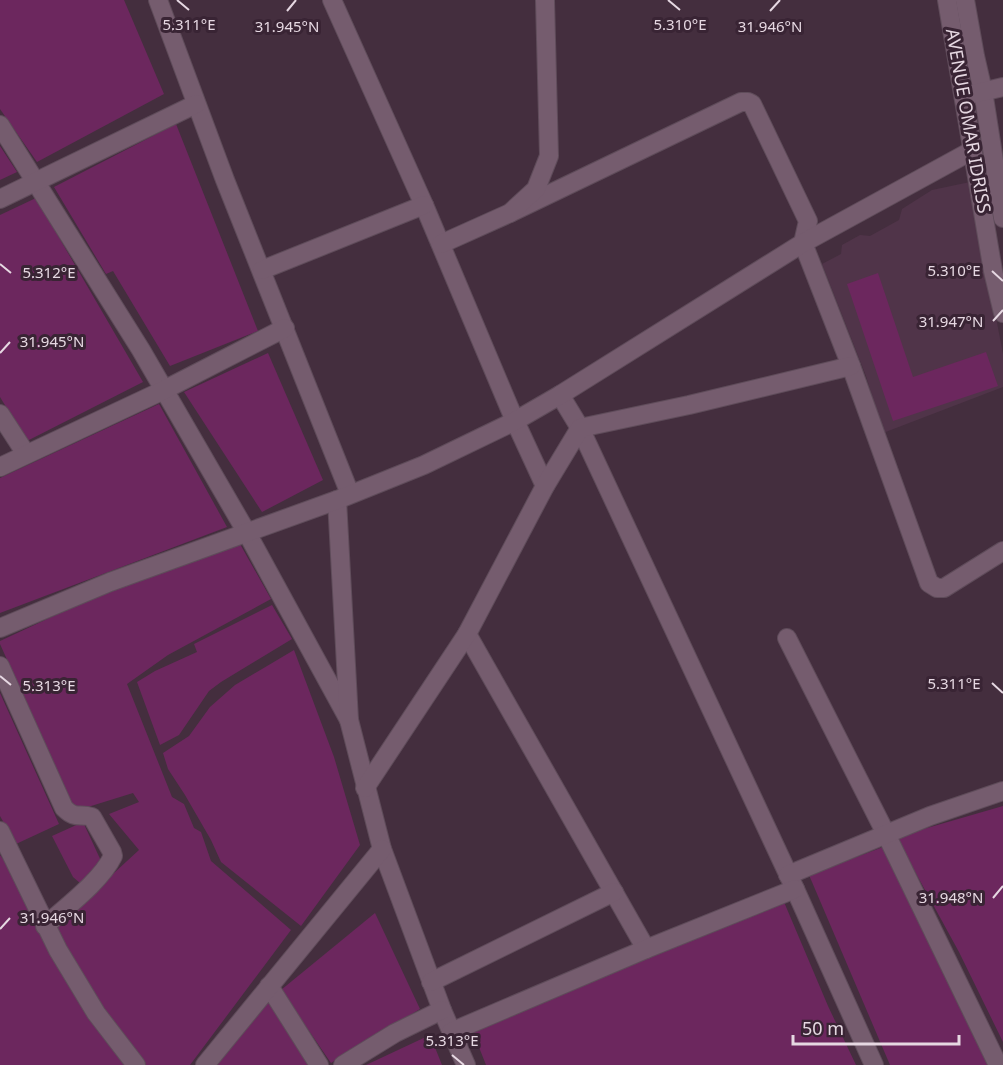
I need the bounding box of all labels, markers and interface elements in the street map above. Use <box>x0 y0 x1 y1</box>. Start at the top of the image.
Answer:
text: 5.311°E <box>162 14 216 34</box>
text: 5.310°E <box>653 14 707 34</box>
text: 31.945°N <box>255 16 319 36</box>
text: 31.946°N <box>738 16 802 36</box>
street label: AVENUE OMAR IDRISS <box>941 27 997 215</box>
text: 5.310°E <box>927 260 981 280</box>
text: 5.312°E <box>22 262 76 282</box>
text: 31.947°N <box>919 311 983 331</box>
text: 31.945°N <box>20 331 84 351</box>
text: 5.311°E <box>927 673 981 693</box>
text: 5.313°E <box>22 675 76 695</box>
text: 31.948°N <box>919 887 983 907</box>
text: 31.946°N <box>20 907 84 927</box>
scale bar <box>793 1008 960 1046</box>
text: 50 m <box>802 1016 844 1040</box>
text: 5.313°E <box>425 1030 479 1050</box>

